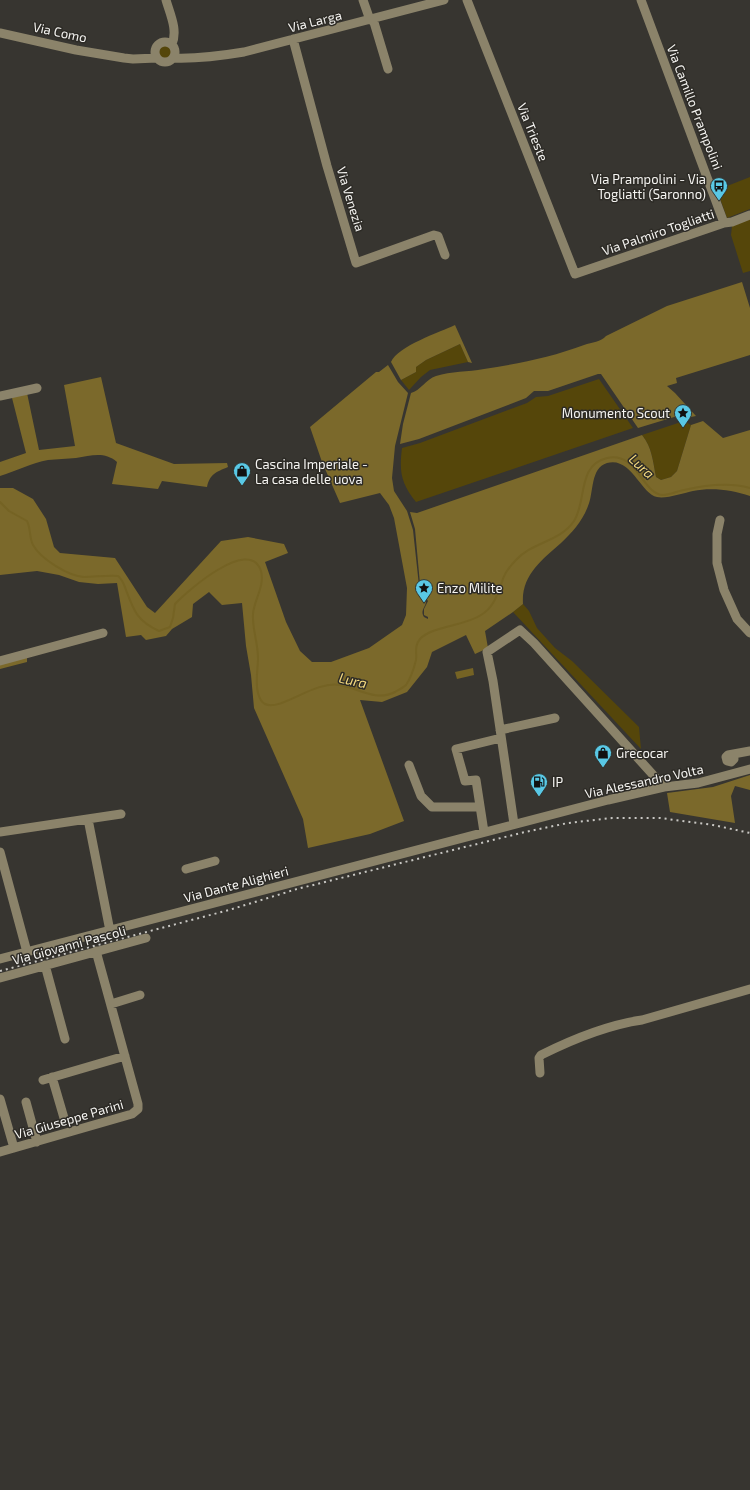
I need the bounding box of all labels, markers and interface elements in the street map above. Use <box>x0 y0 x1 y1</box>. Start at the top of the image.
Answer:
street label: Via Larga <box>287 7 343 35</box>
street label: Via Como <box>32 18 88 46</box>
street label: Via Camillo Prampolini <box>664 42 726 172</box>
street label: Via Trieste <box>514 101 552 163</box>
street label: Via Venezia <box>334 165 368 233</box>
place label: Via Prampolini - Via Togliatti (Saronno) <box>591 171 706 202</box>
bus stop icon: Via Prampolini - Via Togliatti (Saronno) <box>709 176 729 201</box>
street label: Via Palmiro Togliatti <box>600 205 716 259</box>
place icon: Monumento Scout <box>673 403 693 428</box>
place label: Monumento Scout <box>562 405 670 421</box>
water label: Lura <box>626 450 658 482</box>
place label: Cascina Imperiale - La casa delle uova <box>255 456 368 487</box>
shop icon: Cascina Imperiale - La casa delle uova <box>232 461 252 486</box>
place icon: Enzo Milite <box>414 578 434 603</box>
place label: Enzo Milite <box>437 580 502 596</box>
water label: Lura <box>337 669 369 691</box>
shop icon: Grecocar <box>593 743 613 768</box>
place label: Grecocar <box>616 745 669 761</box>
street label: Via Alessandro Volta <box>583 761 705 801</box>
fuel station icon: IP <box>529 772 549 797</box>
place label: IP <box>552 774 563 790</box>
street label: Via Dante Alighieri <box>182 862 290 906</box>
street label: Via Giovanni Pascoli <box>10 922 128 968</box>
street label: Via Giuseppe Parini <box>13 1096 125 1142</box>

